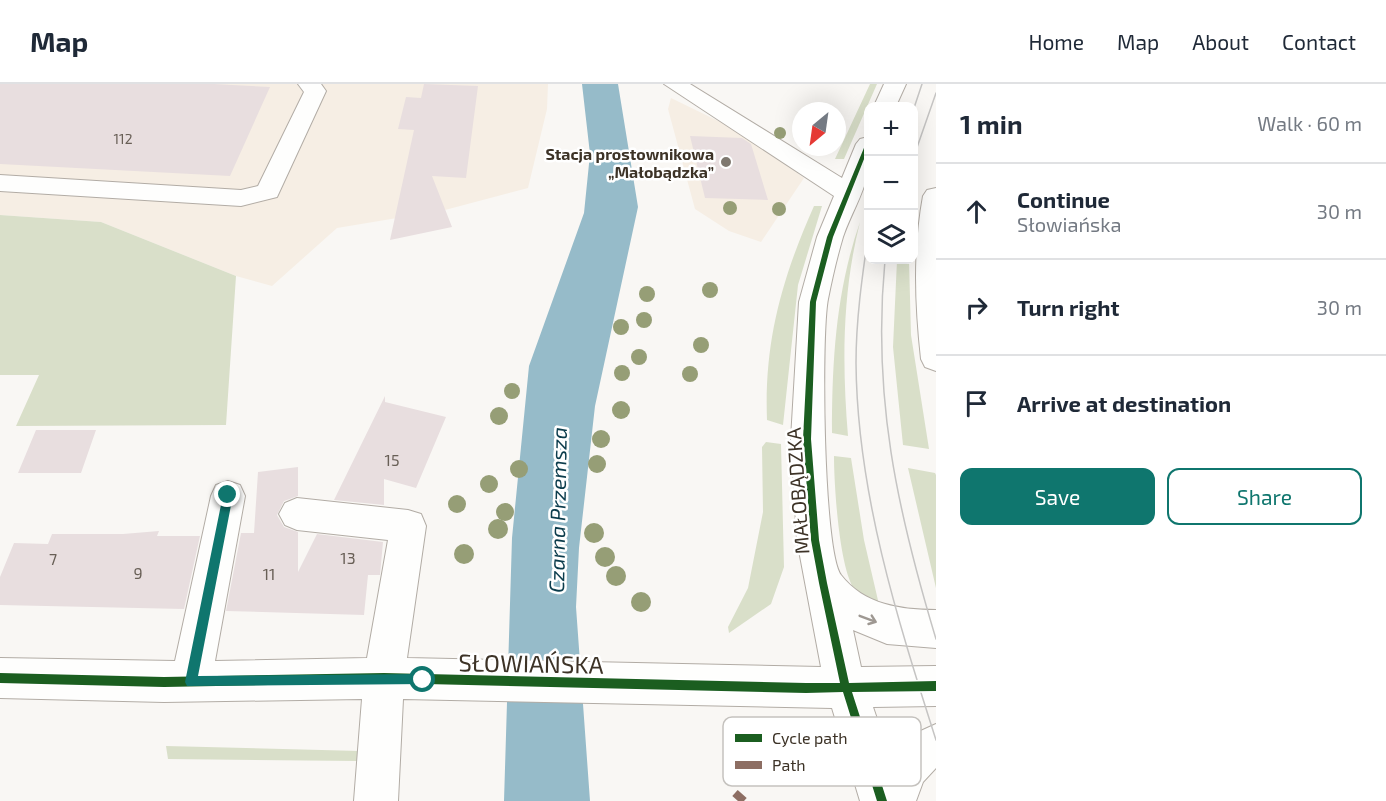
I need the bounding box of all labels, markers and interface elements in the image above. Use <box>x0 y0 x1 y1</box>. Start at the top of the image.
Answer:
text: Map <box>30 24 88 58</box>
text: Home <box>1028 29 1084 54</box>
text: Map <box>1117 29 1159 54</box>
text: About <box>1192 29 1249 54</box>
text: Contact <box>1282 29 1356 54</box>
north arrow <box>792 102 846 156</box>
map controls <box>864 102 918 264</box>
button: + <box>864 102 918 156</box>
text: 1 min <box>960 108 1023 139</box>
text: Walk · 60 m <box>1257 111 1362 135</box>
house number: 112 <box>113 130 133 147</box>
place label: Stacja prostownikowa „Małobądzka” <box>545 144 714 181</box>
marker: Stacja prostownikowa „Małobądzka” <box>719 155 733 169</box>
button: − <box>864 156 918 210</box>
text: Continue <box>1017 186 1110 212</box>
icon: ahead <box>960 195 993 228</box>
text: 30 m <box>1317 199 1362 223</box>
button: layers <box>864 210 918 264</box>
text: Słowiańska <box>1017 212 1121 236</box>
icon: right <box>960 291 993 324</box>
text: Turn right <box>1017 294 1119 320</box>
text: 30 m <box>1317 295 1362 319</box>
icon: arrive <box>960 387 993 420</box>
text: Arrive at destination <box>1017 390 1231 416</box>
street label: MAŁOBĄDZKA <box>781 426 813 555</box>
water label: Czarna Przemsza <box>543 427 571 593</box>
house number: 15 <box>385 450 399 469</box>
button: Save <box>960 468 1155 525</box>
button: Share <box>1167 468 1362 525</box>
route end <box>214 481 240 507</box>
house number: 13 <box>340 548 356 567</box>
house number: 7 <box>49 549 57 568</box>
house number: 9 <box>133 563 143 582</box>
house number: 11 <box>263 564 275 583</box>
one-way arrow <box>858 614 877 625</box>
street label: SŁOWIAŃSKA <box>458 647 604 679</box>
route start <box>409 666 435 692</box>
legend <box>723 717 921 786</box>
text: Cycle path <box>772 728 848 747</box>
text: Path <box>772 755 806 774</box>

